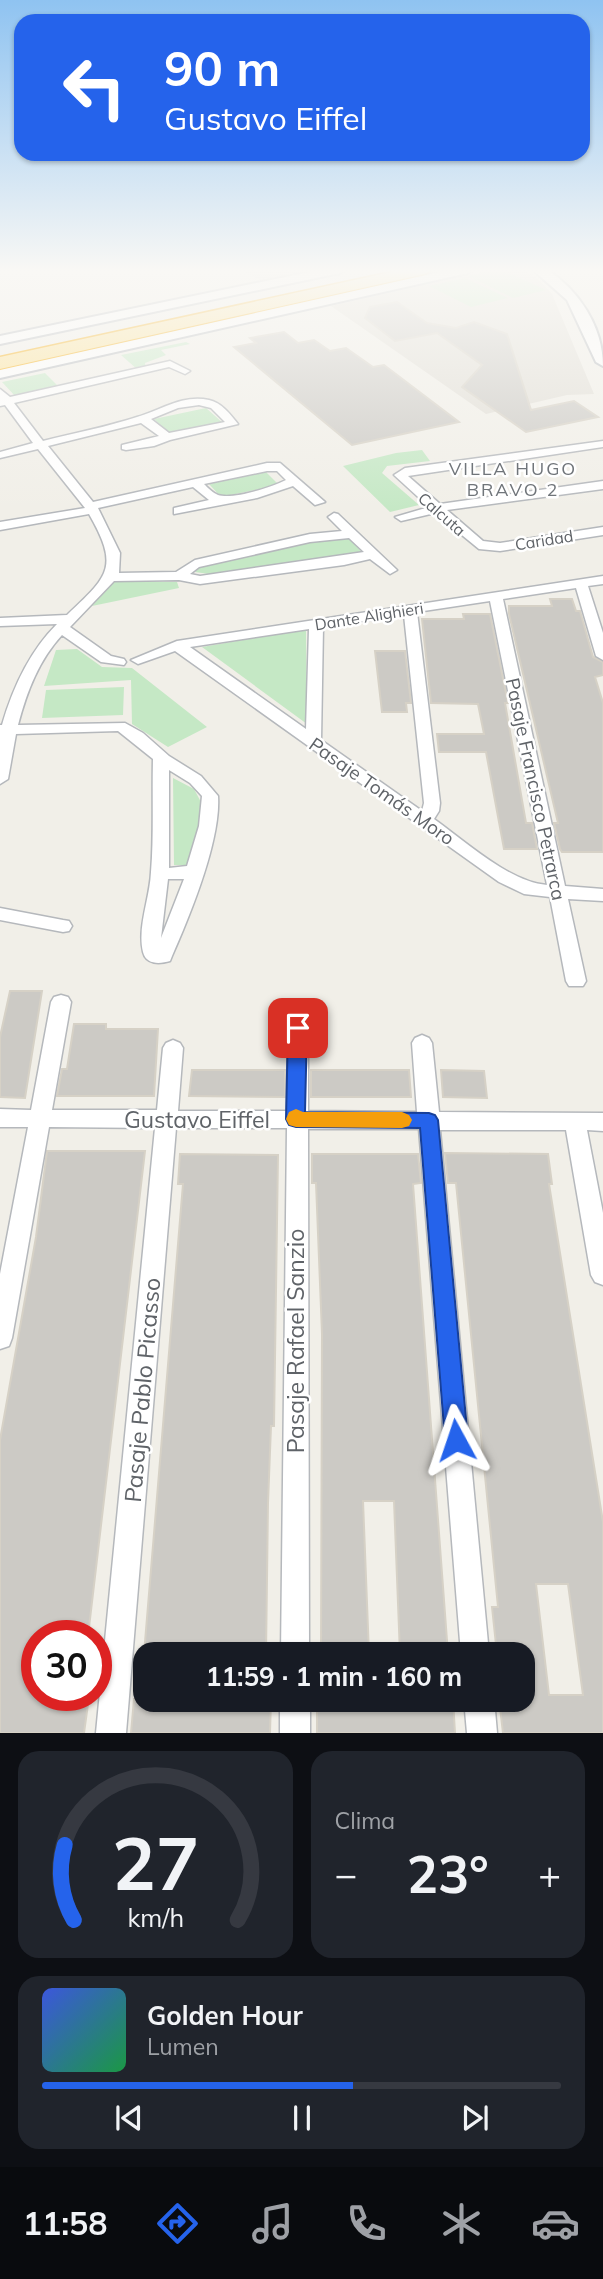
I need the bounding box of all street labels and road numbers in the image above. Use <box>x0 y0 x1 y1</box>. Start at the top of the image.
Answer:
street label: Calcuta <box>414 488 470 540</box>
street label: Caridad <box>513 526 575 554</box>
street label: Dante Alighieri <box>313 598 425 634</box>
street label: Pasaje Francisco Petrarca <box>501 676 571 902</box>
street label: Pasaje Tomás Moro <box>305 732 459 850</box>
street label: Gustavo Eiffel <box>124 1105 270 1134</box>
street label: Pasaje Rafael Sanzio <box>281 1229 310 1453</box>
street label: Pasaje Pablo Picasso <box>118 1276 166 1504</box>

